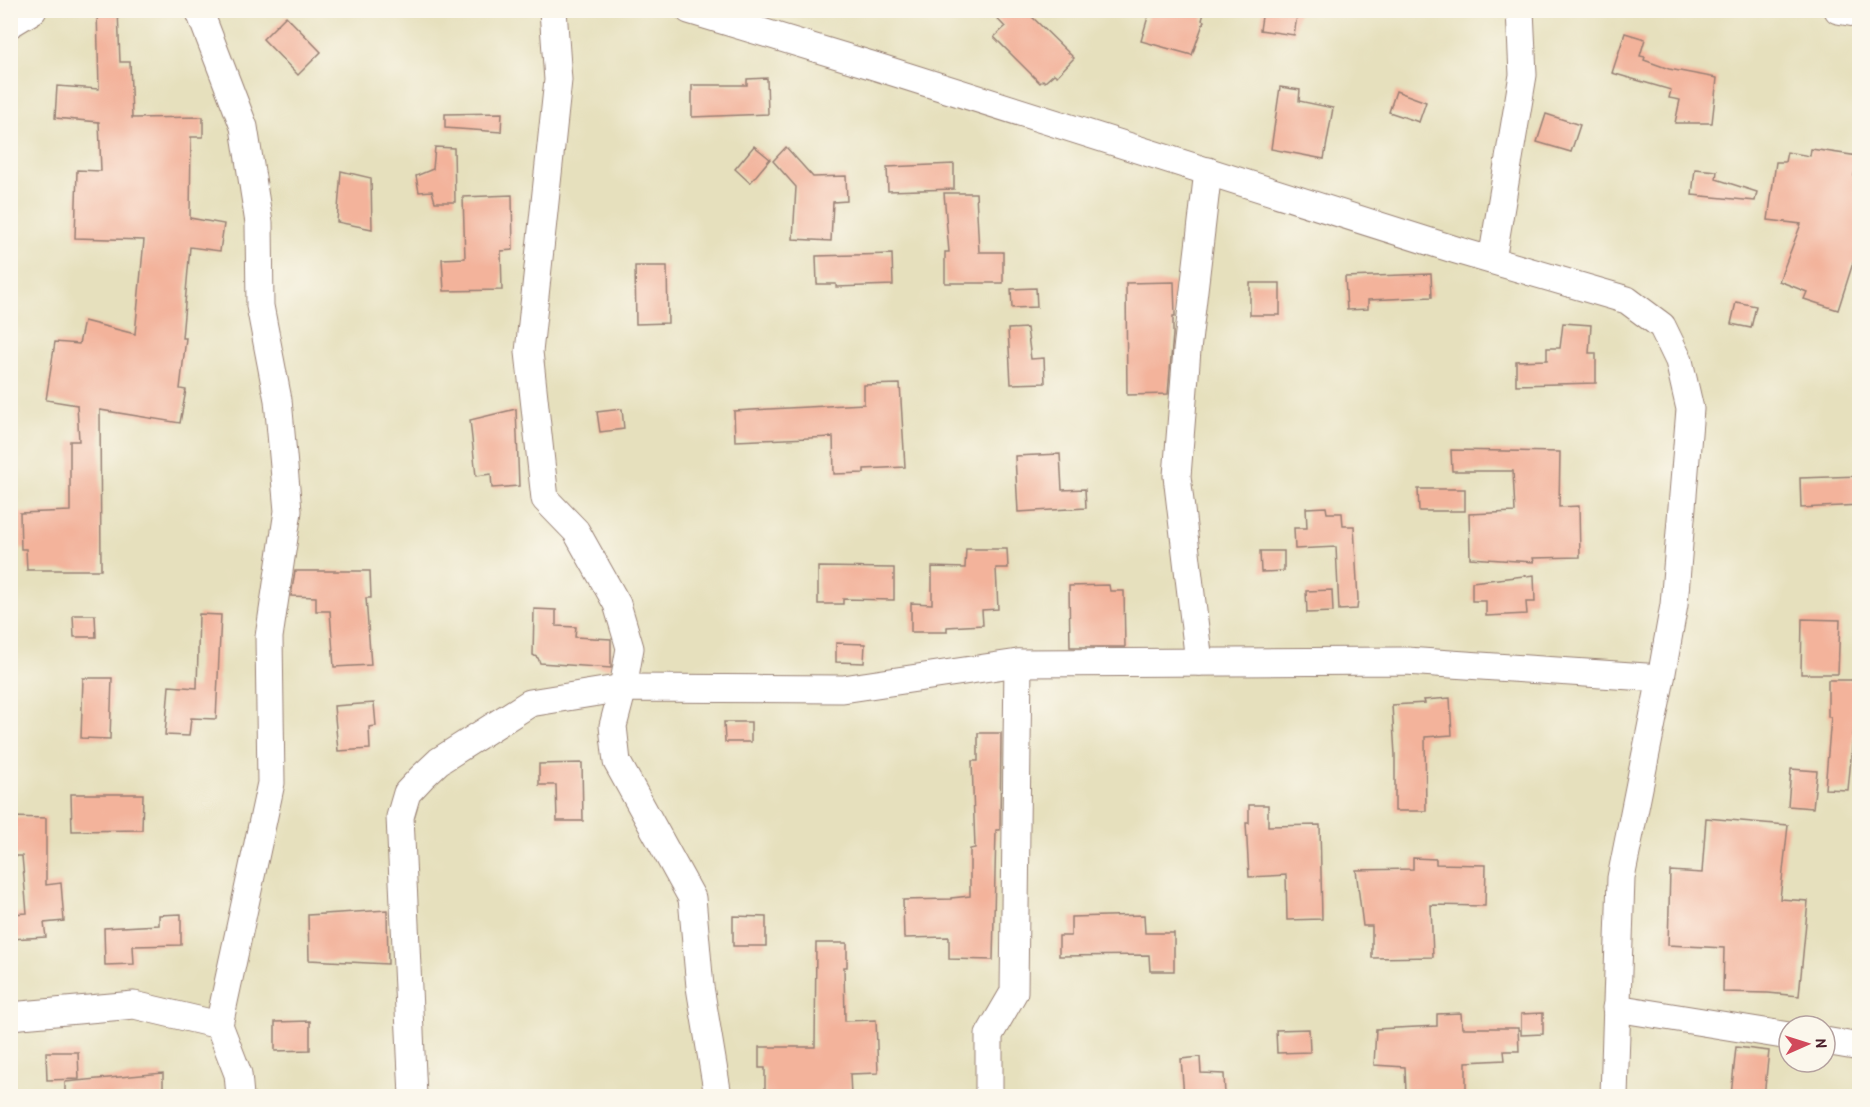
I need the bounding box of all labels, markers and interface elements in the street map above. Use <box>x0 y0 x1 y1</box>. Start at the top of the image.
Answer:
north arrow <box>1777 1014 1837 1074</box>
text: N <box>1811 1038 1833 1049</box>

